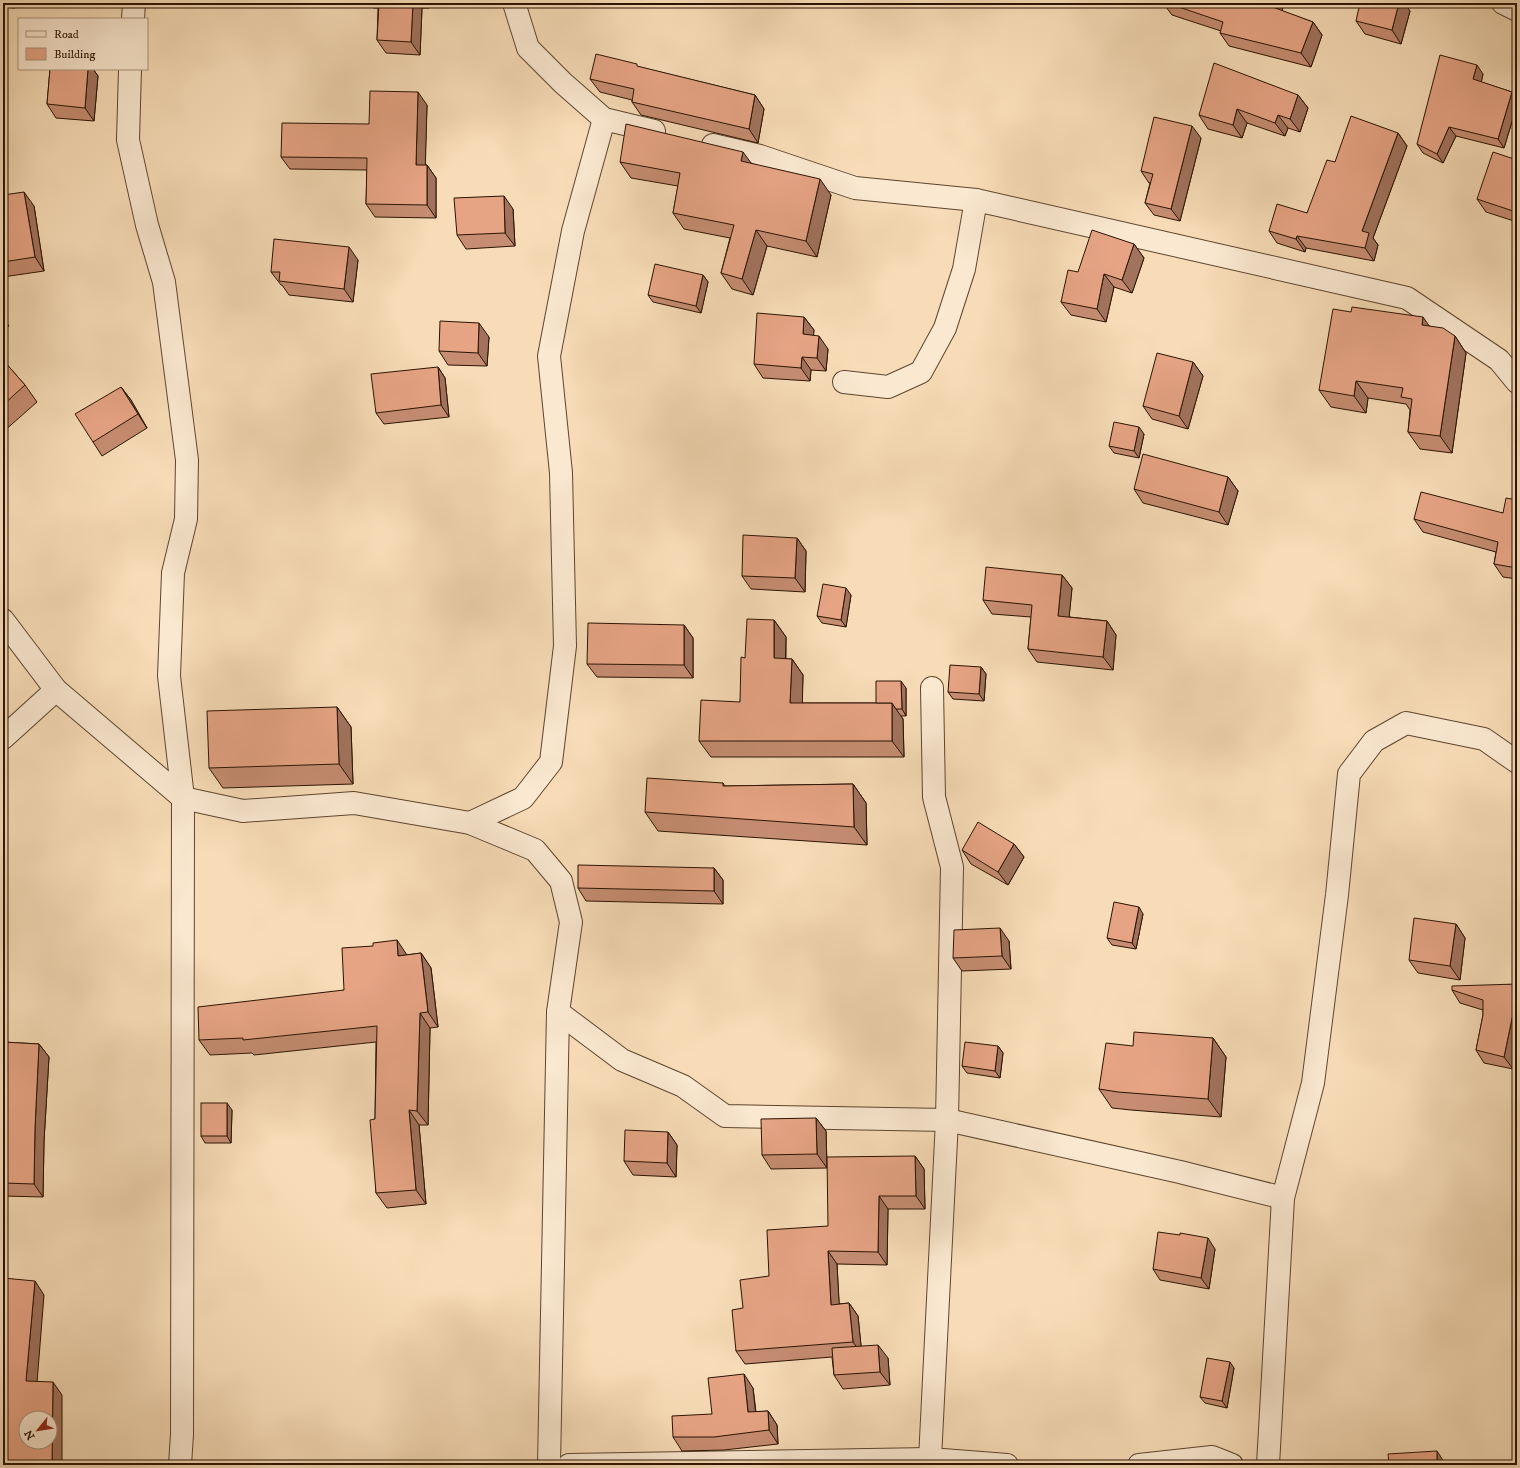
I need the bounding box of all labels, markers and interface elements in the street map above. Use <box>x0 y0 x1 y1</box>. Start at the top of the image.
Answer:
legend <box>18 18 148 70</box>
text: Road <box>54 27 79 42</box>
text: Building <box>54 47 95 62</box>
north arrow <box>18 1410 58 1450</box>
text: N <box>22 1427 39 1442</box>

